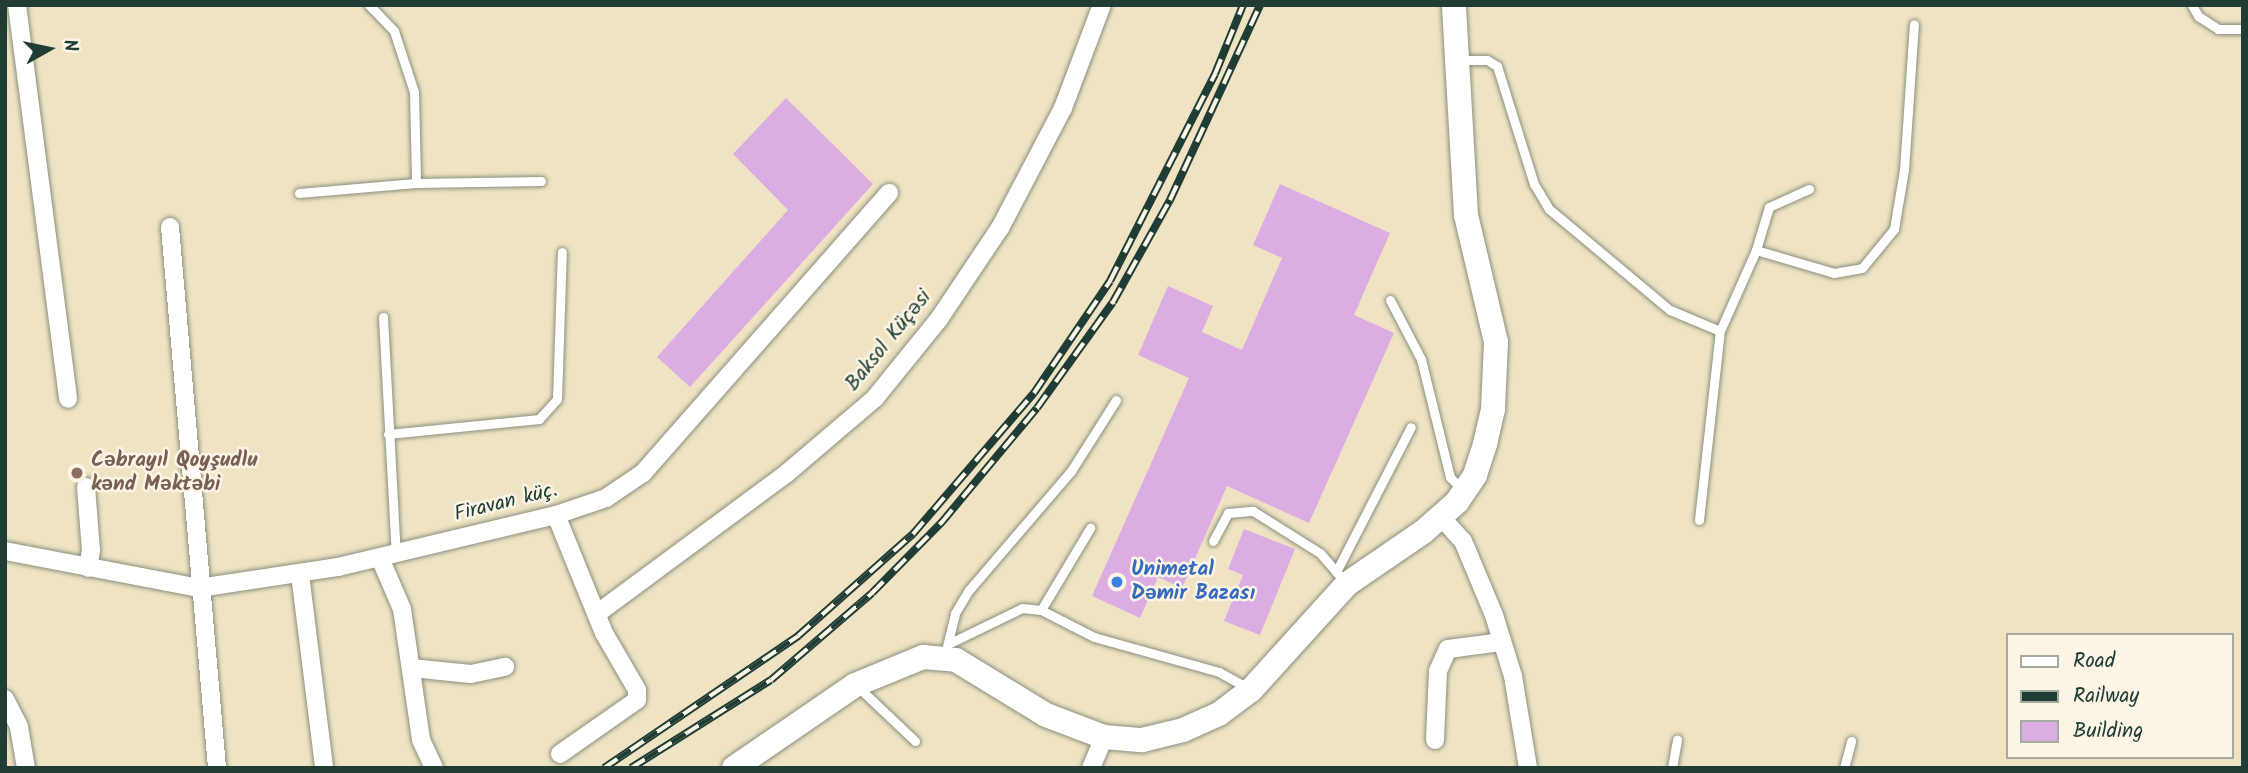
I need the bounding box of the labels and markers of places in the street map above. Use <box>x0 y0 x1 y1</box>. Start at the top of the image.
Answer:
place label: Cəbrayıl Qoyşudlu kənd Məktəbi <box>91 448 257 498</box>
marker: Cəbrayıl Qoyşudlu kənd Məktəbi <box>69 465 85 481</box>
place label: Unimetal Dəmir Bazası <box>1131 557 1255 607</box>
marker: Unimetal Dəmir Bazası <box>1109 574 1125 590</box>

